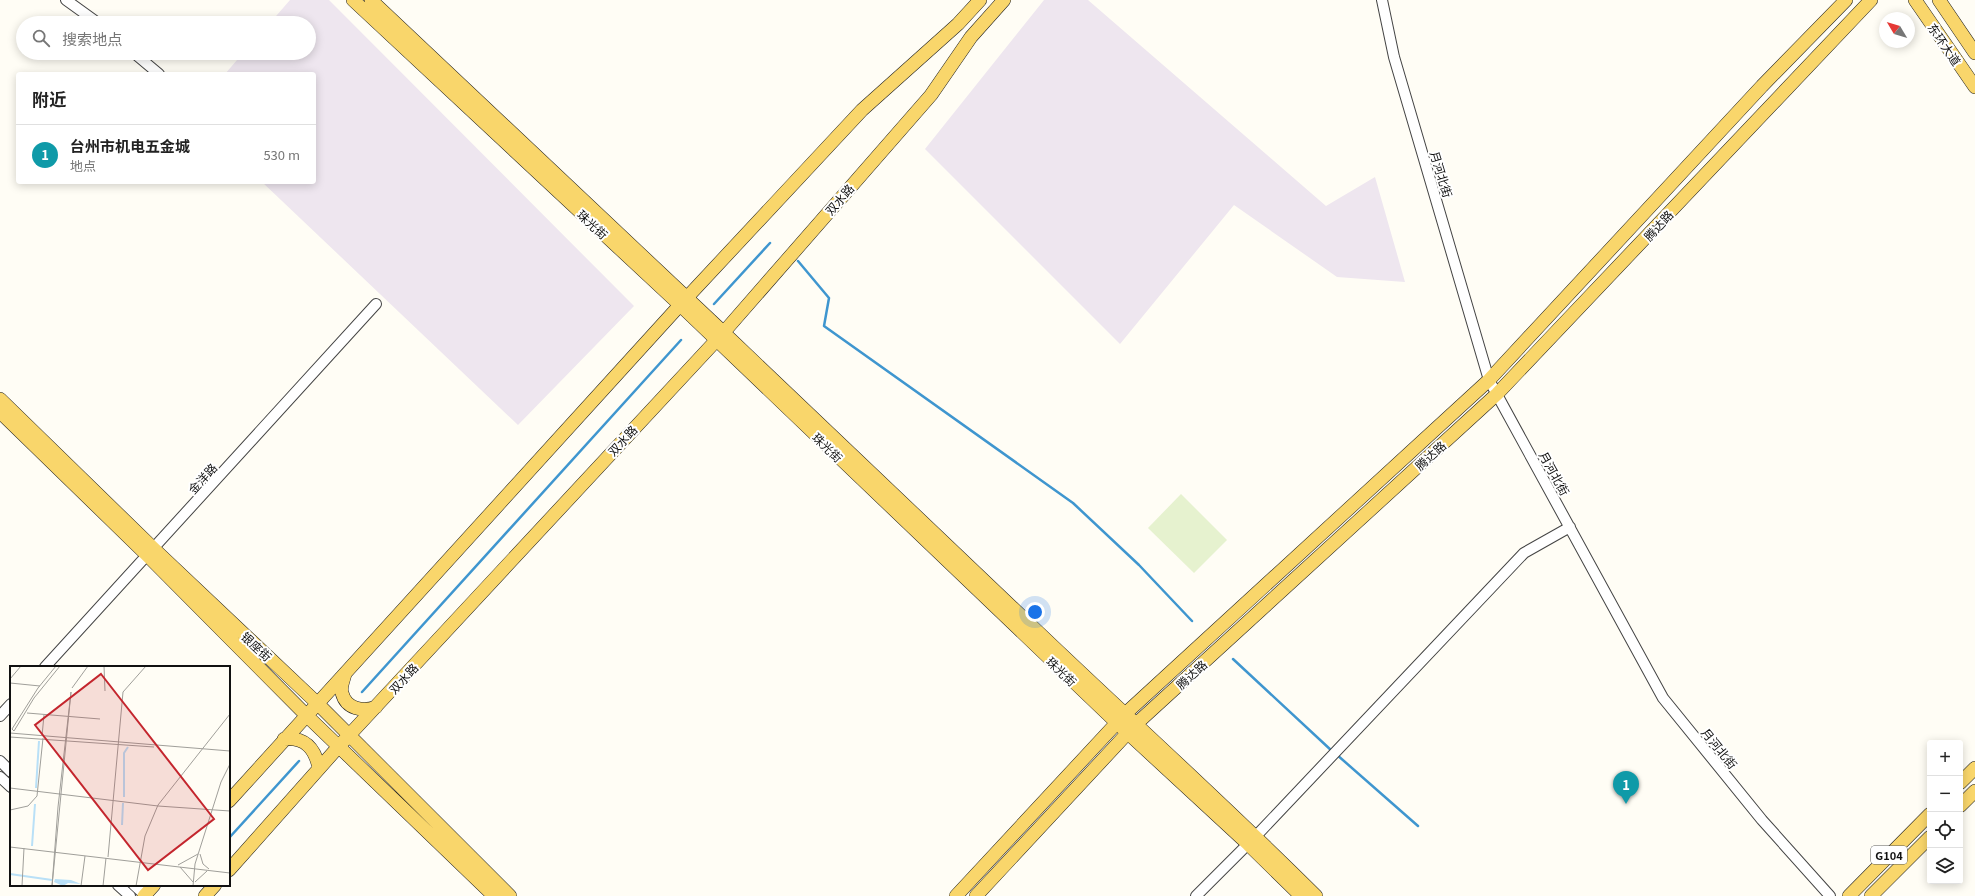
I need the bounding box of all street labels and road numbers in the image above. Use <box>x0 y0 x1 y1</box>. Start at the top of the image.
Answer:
street label: 东环大道 <box>1925 19 1965 69</box>
street label: 月河北街 <box>1427 149 1457 199</box>
street label: 双水路 <box>821 180 857 218</box>
street label: 珠光街 <box>574 206 612 242</box>
street label: 腾达路 <box>1640 206 1676 244</box>
street label: 双水路 <box>604 421 640 459</box>
street label: 珠光街 <box>809 428 847 466</box>
street label: 腾达路 <box>1411 437 1449 473</box>
street label: 月河北街 <box>1536 448 1574 498</box>
street label: 金洋路 <box>184 459 220 497</box>
street label: 银座街 <box>238 628 276 664</box>
street label: 珠光街 <box>1043 652 1081 690</box>
street label: 腾达路 <box>1172 656 1210 692</box>
street label: 双水路 <box>385 659 421 697</box>
street label: 月河北街 <box>1698 724 1742 772</box>
road number: G104 <box>1871 846 1907 864</box>

